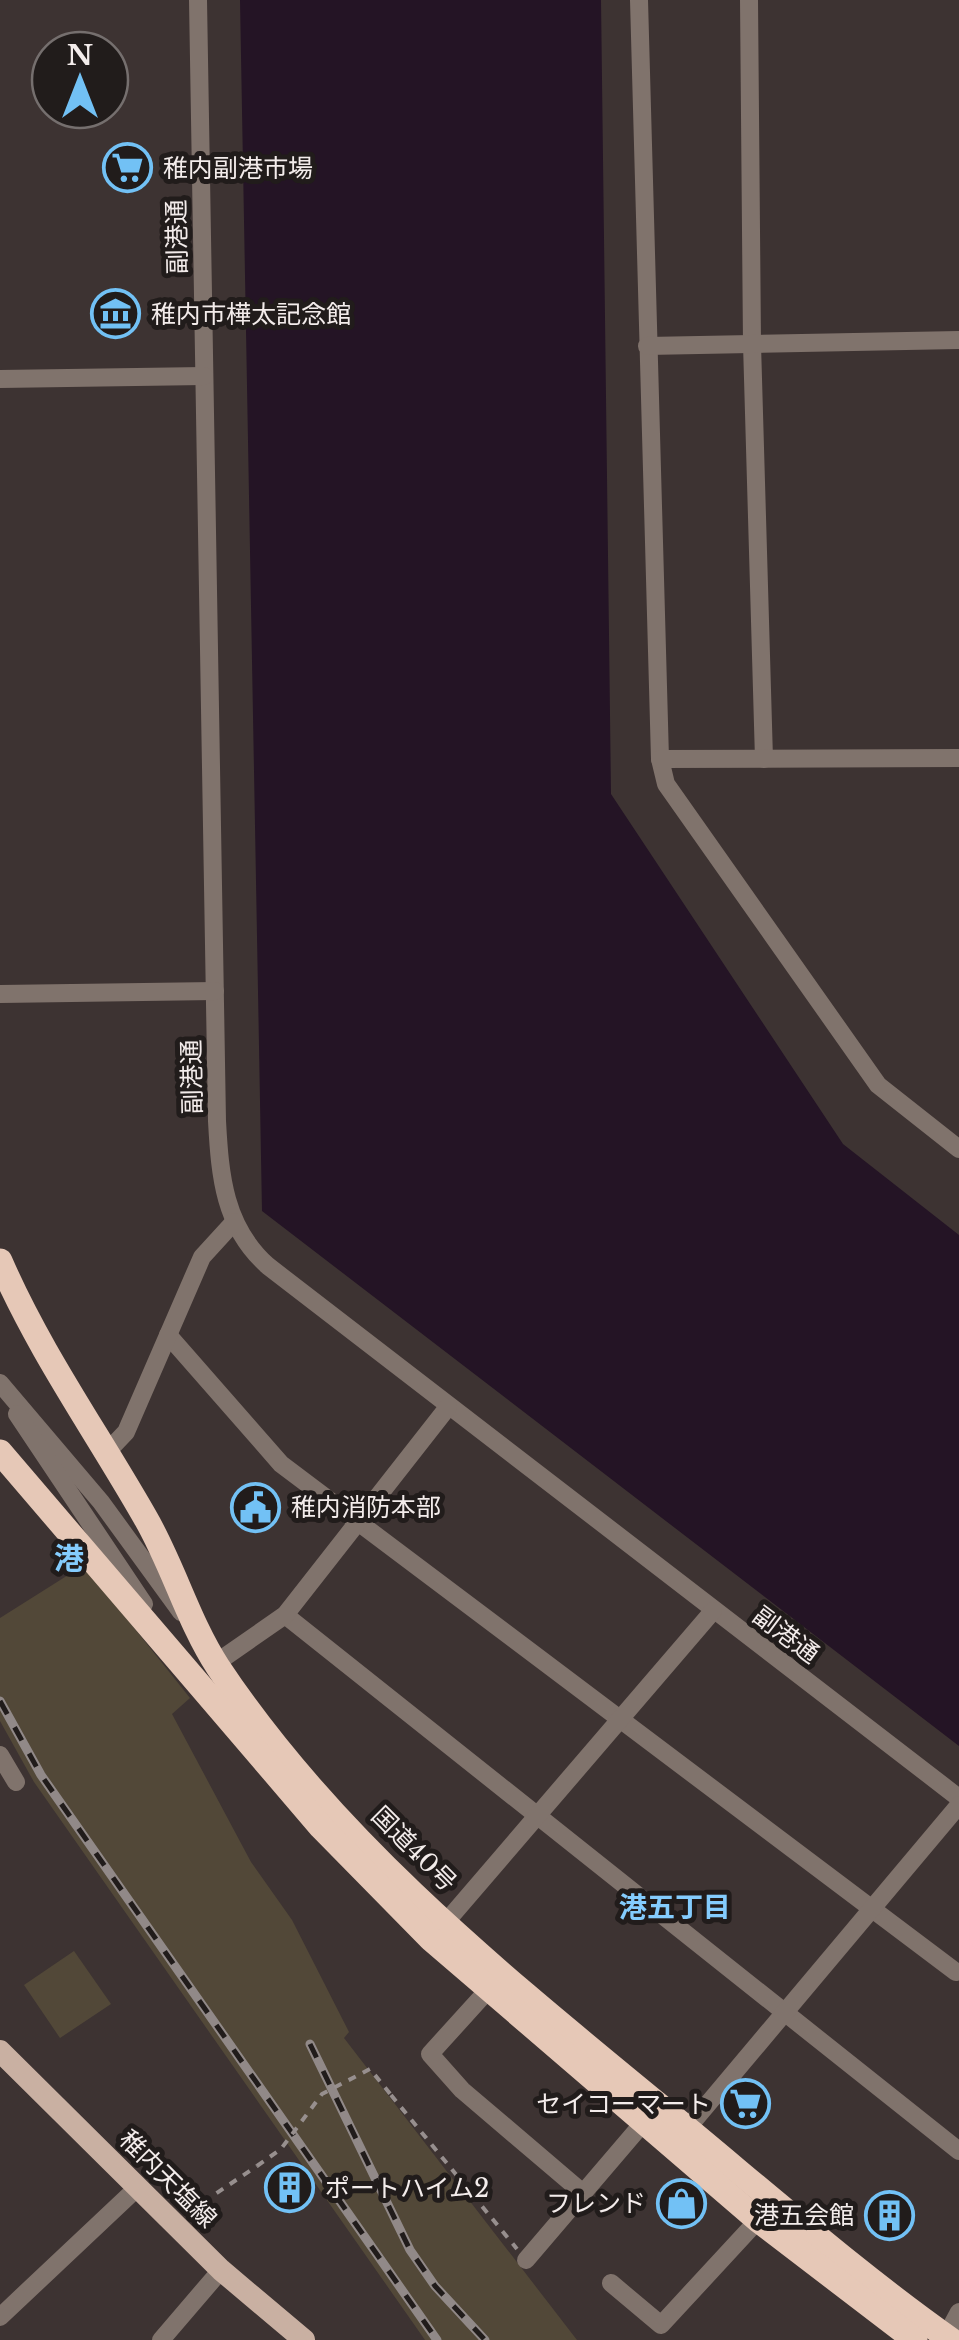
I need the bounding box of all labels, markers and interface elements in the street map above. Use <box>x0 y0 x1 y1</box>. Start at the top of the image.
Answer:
north arrow <box>30 30 130 130</box>
text: N <box>67 38 93 73</box>
supermarket icon: 稚内副港市場 <box>102 142 154 194</box>
place label: 稚内副港市場 <box>163 153 313 184</box>
street label: 副港通 <box>161 199 193 275</box>
museum icon: 稚内市樺太記念館 <box>90 288 142 340</box>
place label: 稚内市樺太記念館 <box>151 299 351 330</box>
street label: 副港通 <box>176 1039 208 1115</box>
public building icon: 稚内消防本部 <box>230 1481 282 1533</box>
place label: 稚内消防本部 <box>291 1492 441 1523</box>
district label: 港 <box>54 1540 84 1577</box>
street label: 副港通 <box>747 1600 825 1670</box>
street label: 国道40号 <box>365 1800 463 1898</box>
district label: 港五丁目 <box>619 1890 731 1925</box>
supermarket icon: セイコーマート <box>720 2078 772 2130</box>
place label: セイコーマート <box>536 2089 711 2120</box>
street label: 稚内天塩線 <box>113 2124 223 2234</box>
building icon: ポートハイム2 <box>264 2162 316 2214</box>
place label: ポートハイム2 <box>325 2173 489 2204</box>
shop icon: フレンド <box>655 2177 707 2229</box>
place label: フレンド <box>546 2188 646 2219</box>
building icon: 港五会館 <box>863 2189 915 2241</box>
place label: 港五会館 <box>754 2200 854 2231</box>

